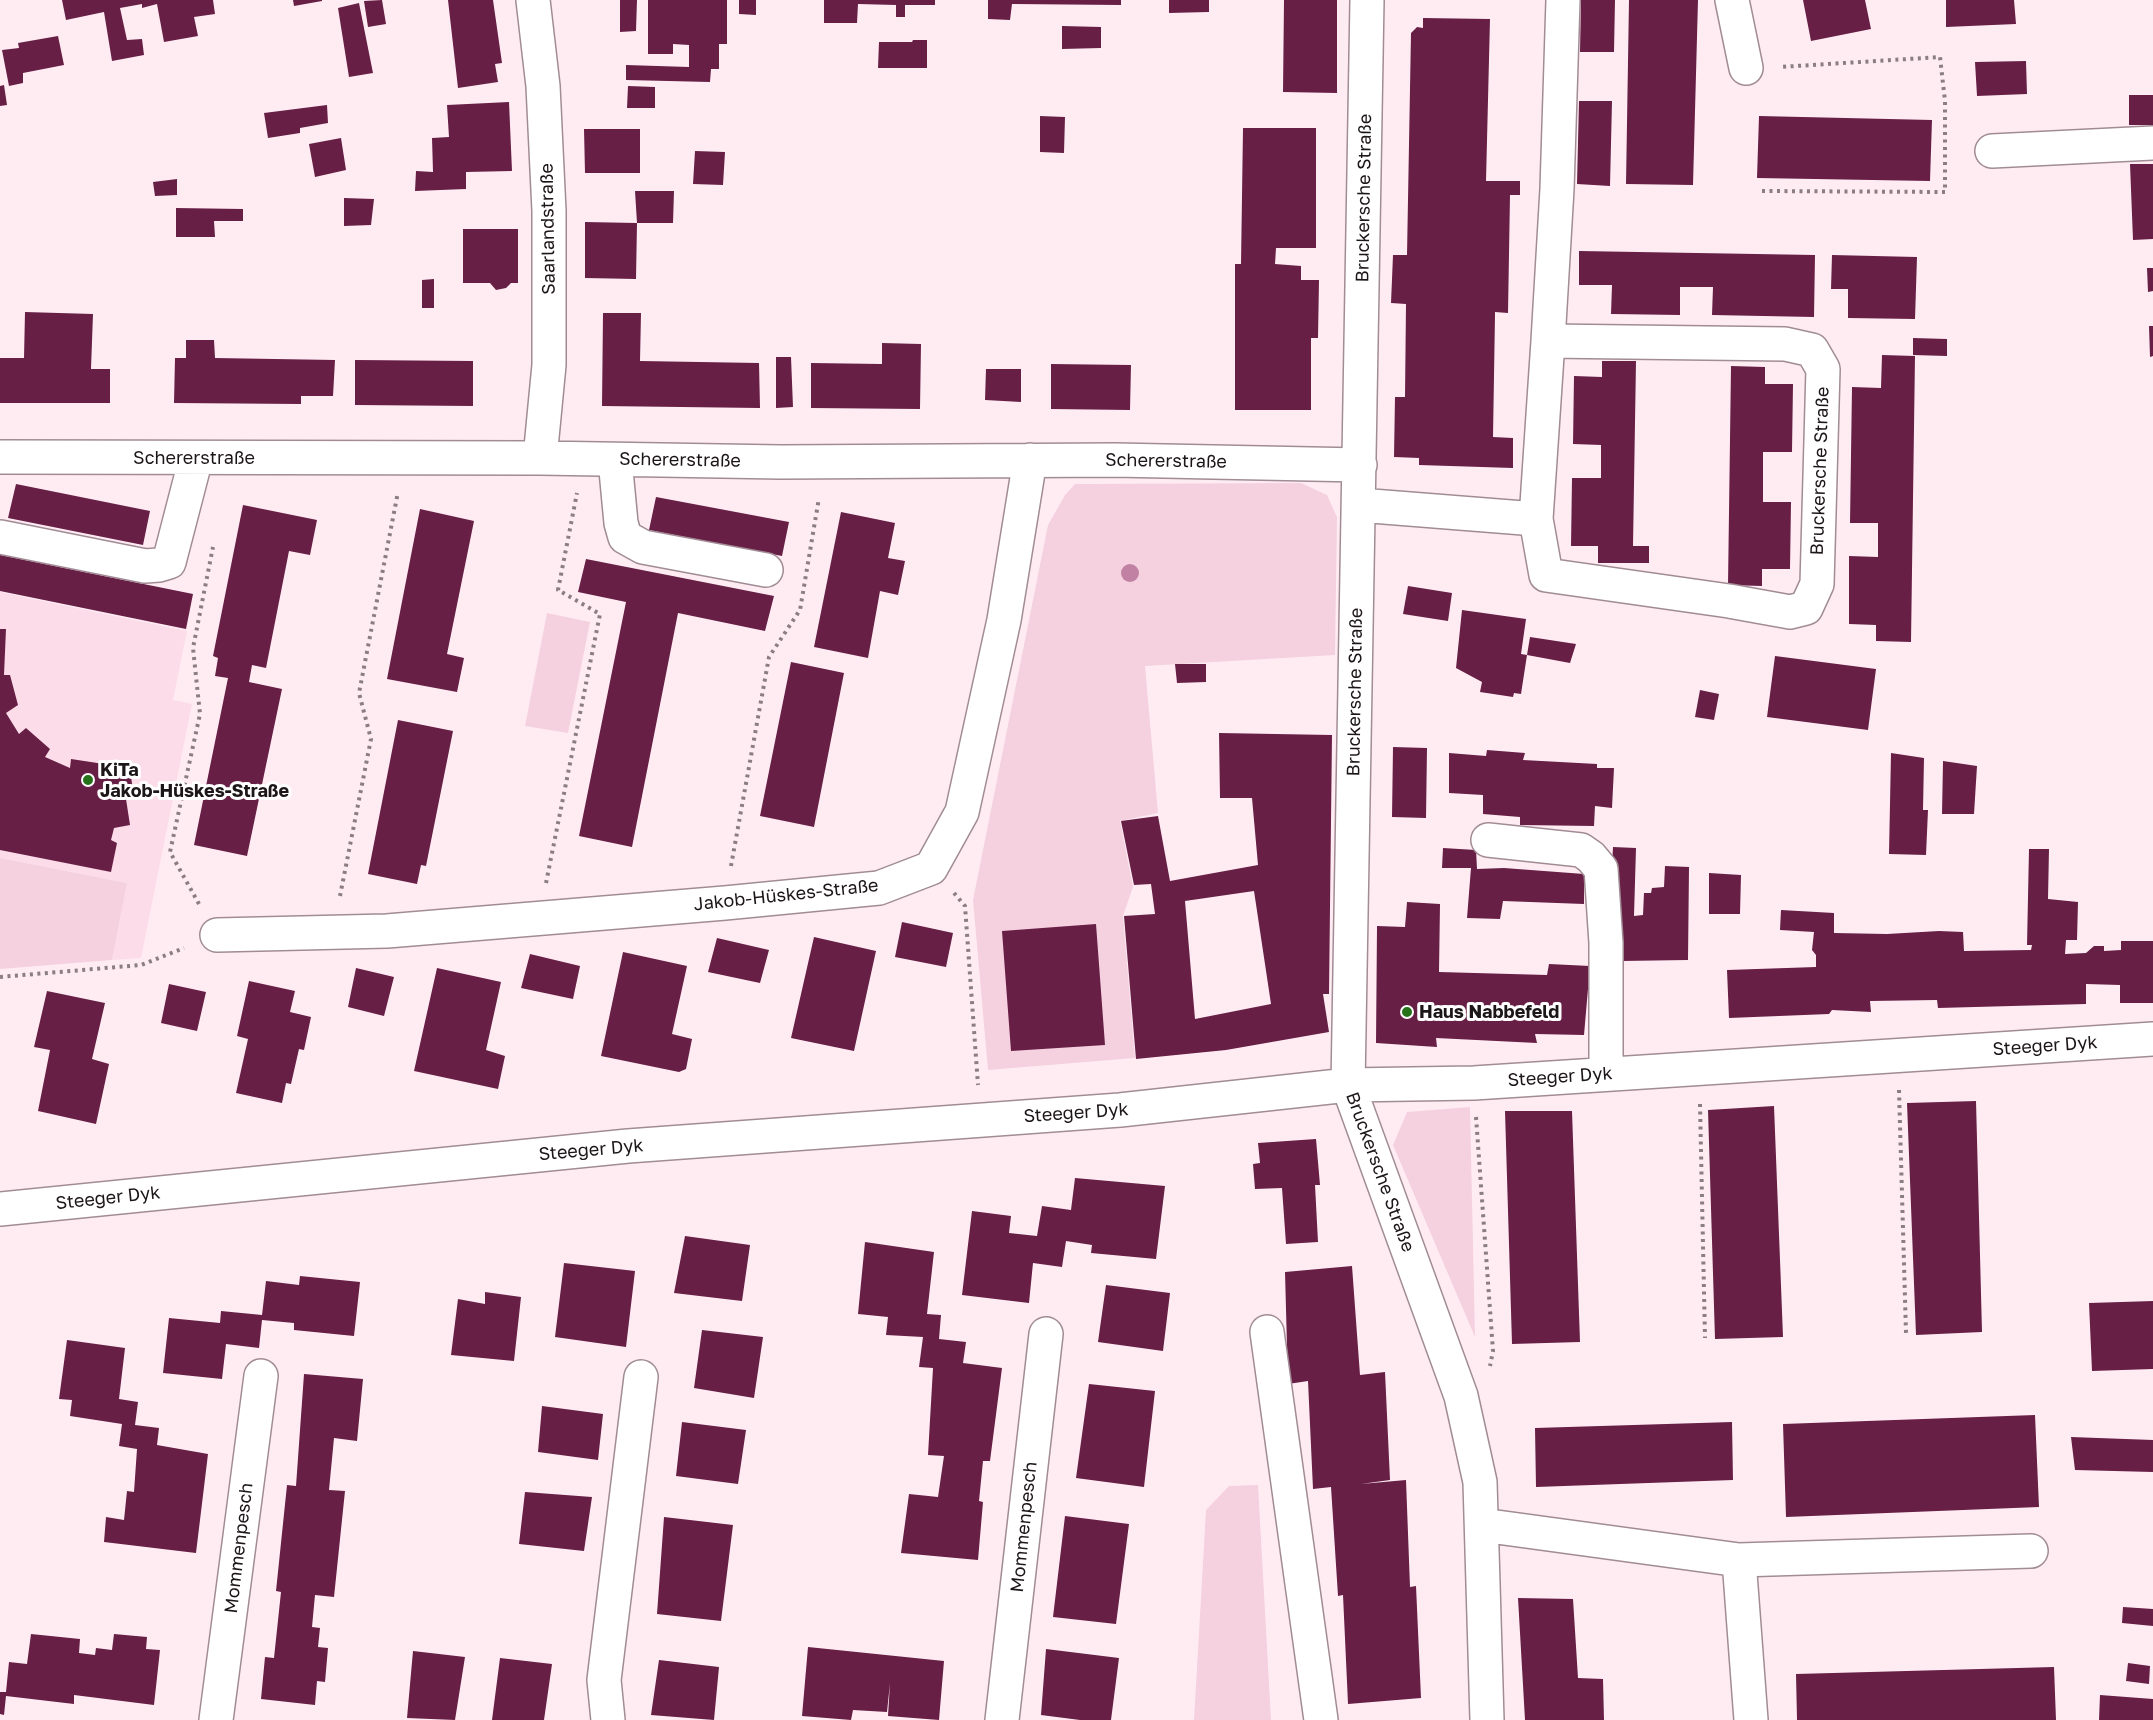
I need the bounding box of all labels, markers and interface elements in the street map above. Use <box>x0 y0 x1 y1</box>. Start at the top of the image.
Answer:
street label: Bruckersche Straße <box>1352 113 1376 283</box>
street label: Saarlandstraße <box>536 163 560 295</box>
street label: Bruckersche Straße <box>1806 386 1834 556</box>
street label: Schererstraße <box>133 447 255 469</box>
street label: Schererstraße <box>619 448 741 472</box>
street label: Schererstraße <box>1105 449 1227 473</box>
street label: Bruckersche Straße <box>1343 607 1367 777</box>
place label: KiTa Jakob-Hüskes-Straße <box>100 759 289 802</box>
marker: KiTa Jakob-Hüskes-Straße <box>81 773 95 787</box>
street label: Jakob-Hüskes-Straße <box>693 875 879 915</box>
place label: Haus Nabbefeld <box>1419 1001 1559 1023</box>
marker: Haus Nabbefeld <box>1400 1005 1414 1019</box>
street label: Steeger Dyk <box>1992 1032 2098 1060</box>
street label: Steeger Dyk <box>1507 1063 1613 1091</box>
street label: Bruckersche Straße <box>1341 1089 1419 1255</box>
street label: Steeger Dyk <box>1023 1099 1129 1127</box>
street label: Steeger Dyk <box>538 1135 644 1165</box>
street label: Steeger Dyk <box>55 1182 161 1214</box>
street label: Mommenpesch <box>1006 1460 1042 1594</box>
street label: Mommenpesch <box>220 1481 258 1615</box>

